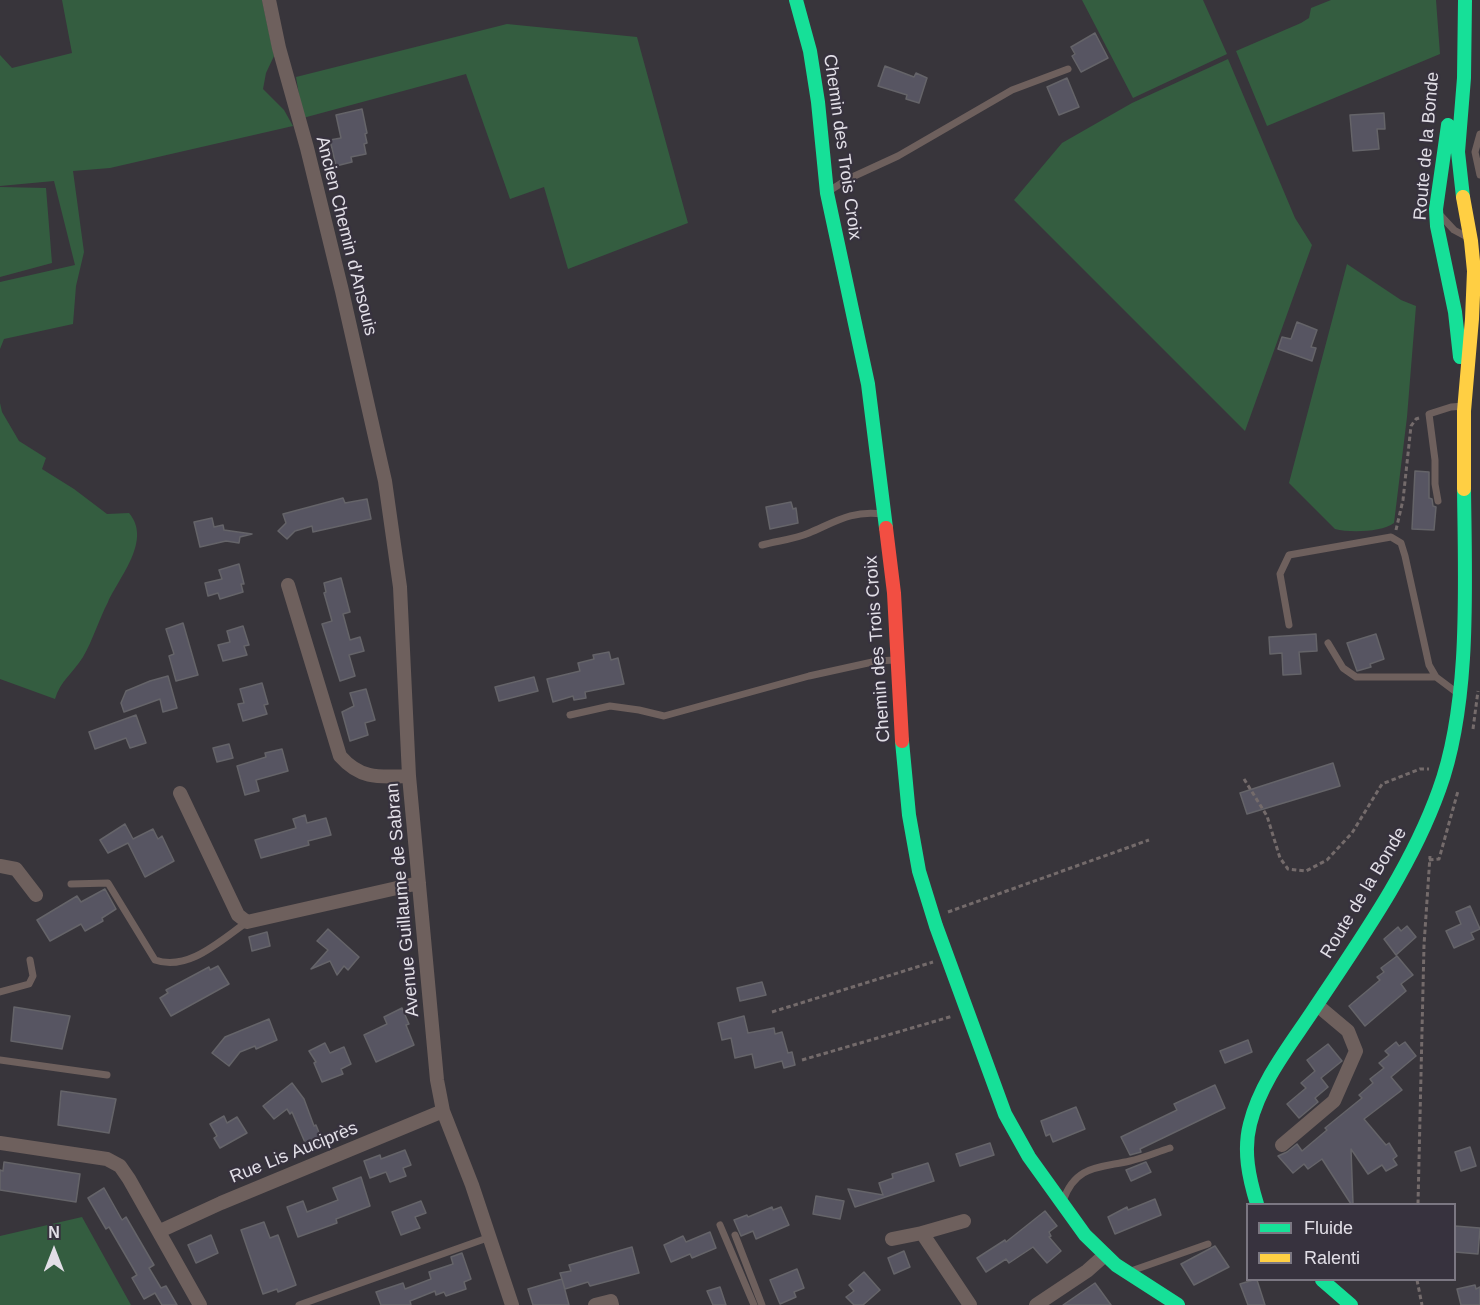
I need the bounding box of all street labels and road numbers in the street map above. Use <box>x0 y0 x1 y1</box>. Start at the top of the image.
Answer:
street label: Chemin des Trois Croix <box>818 53 866 241</box>
street label: Route de la Bonde <box>1410 71 1444 221</box>
street label: Ancien Chemin d'Ansouis <box>311 134 381 338</box>
street label: Chemin des Trois Croix <box>861 555 895 743</box>
street label: Avenue Guillaume de Sabran <box>382 782 424 1018</box>
street label: Route de la Bonde <box>1316 824 1412 962</box>
street label: Rue Lis Auciprès <box>227 1118 361 1188</box>

